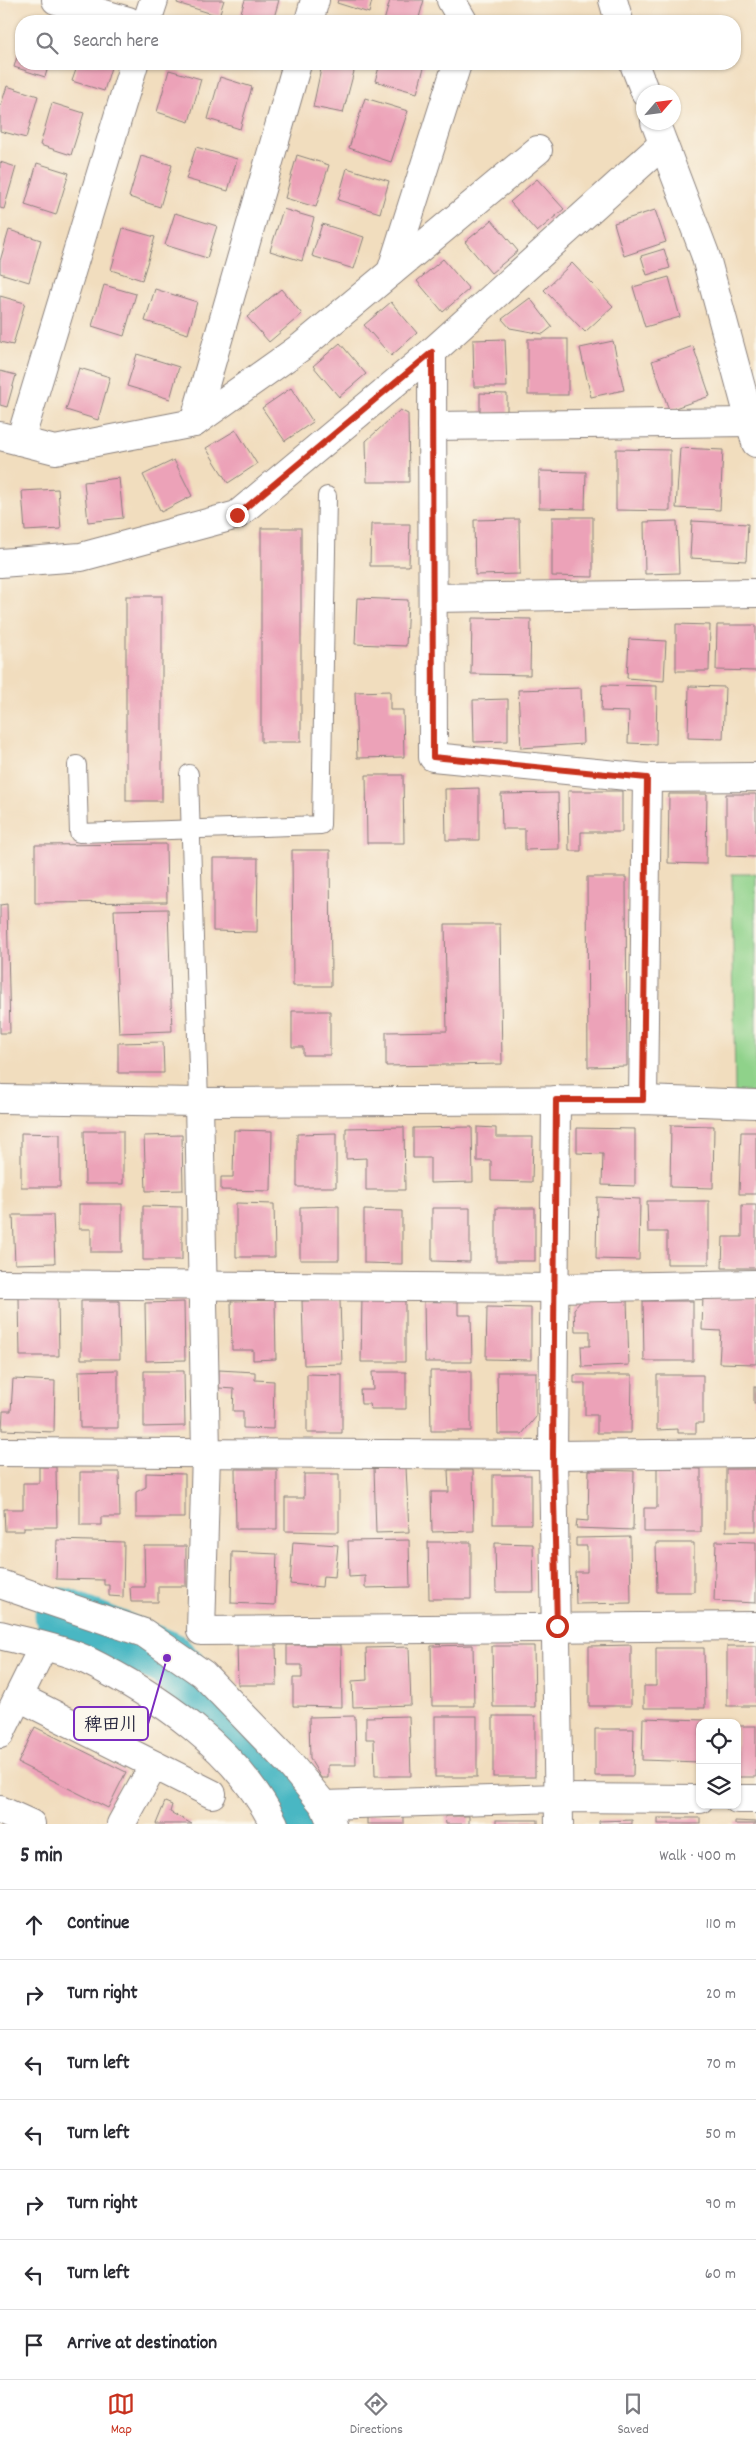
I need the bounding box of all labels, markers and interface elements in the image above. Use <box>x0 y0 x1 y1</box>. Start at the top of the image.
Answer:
search box <box>15 15 741 70</box>
icon: search <box>33 29 61 57</box>
text: Search here <box>73 29 159 56</box>
north arrow <box>636 85 681 130</box>
route end <box>226 504 249 527</box>
route start <box>546 1615 569 1638</box>
callout: 稗田川 <box>74 1707 148 1740</box>
text: 稗田川 <box>84 1714 138 1739</box>
map controls <box>696 1719 741 1809</box>
button: locate <box>696 1719 741 1764</box>
button: layers <box>696 1764 741 1809</box>
text: 5 min <box>20 1842 63 1872</box>
text: Walk · 400 m <box>659 1845 736 1868</box>
icon: ahead <box>20 1911 48 1939</box>
text: Continue <box>67 1911 129 1938</box>
text: 110 m <box>706 1913 736 1936</box>
icon: right <box>20 1981 48 2009</box>
text: Turn right <box>67 1981 138 2008</box>
text: 20 m <box>706 1983 736 2006</box>
icon: left <box>20 2051 48 2079</box>
text: Turn left <box>67 2051 130 2078</box>
text: 70 m <box>706 2053 736 2076</box>
icon: left <box>20 2121 48 2149</box>
text: Turn left <box>67 2121 130 2148</box>
text: 50 m <box>705 2123 736 2146</box>
icon: right <box>20 2191 48 2219</box>
text: Turn right <box>67 2191 138 2218</box>
text: 90 m <box>705 2193 736 2216</box>
icon: left <box>20 2261 48 2289</box>
text: Turn left <box>67 2261 130 2288</box>
text: 60 m <box>705 2263 736 2286</box>
icon: arrive <box>20 2331 48 2359</box>
text: Arrive at destination <box>67 2331 217 2358</box>
tab: Map <box>107 2390 135 2440</box>
tab: Directions <box>350 2390 403 2440</box>
tab: Saved <box>617 2390 649 2440</box>

